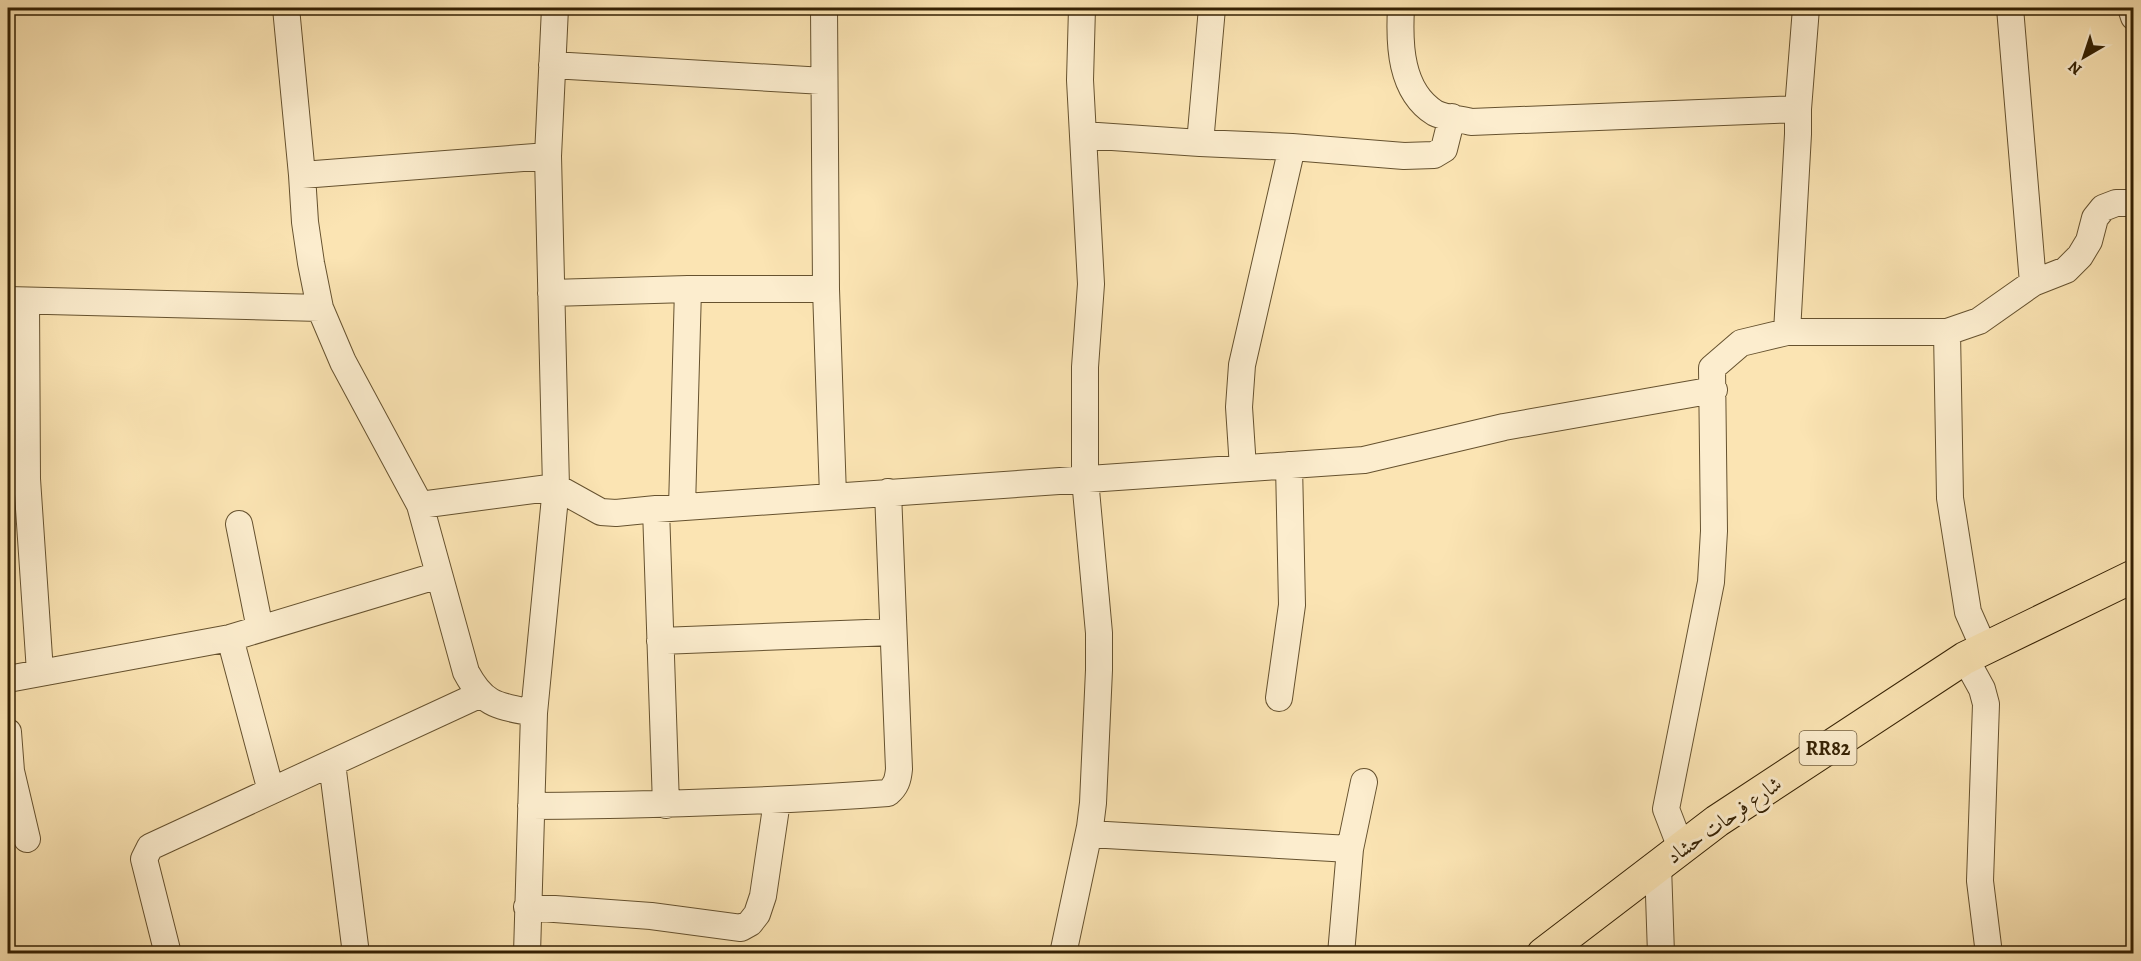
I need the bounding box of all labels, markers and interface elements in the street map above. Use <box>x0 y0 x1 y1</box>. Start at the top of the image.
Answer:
north arrow <box>2054 27 2114 87</box>
text: N <box>2063 55 2087 80</box>
road number: RR82 <box>1800 731 1856 765</box>
street label: شارع فرحات حشاد <box>1661 770 1790 873</box>

